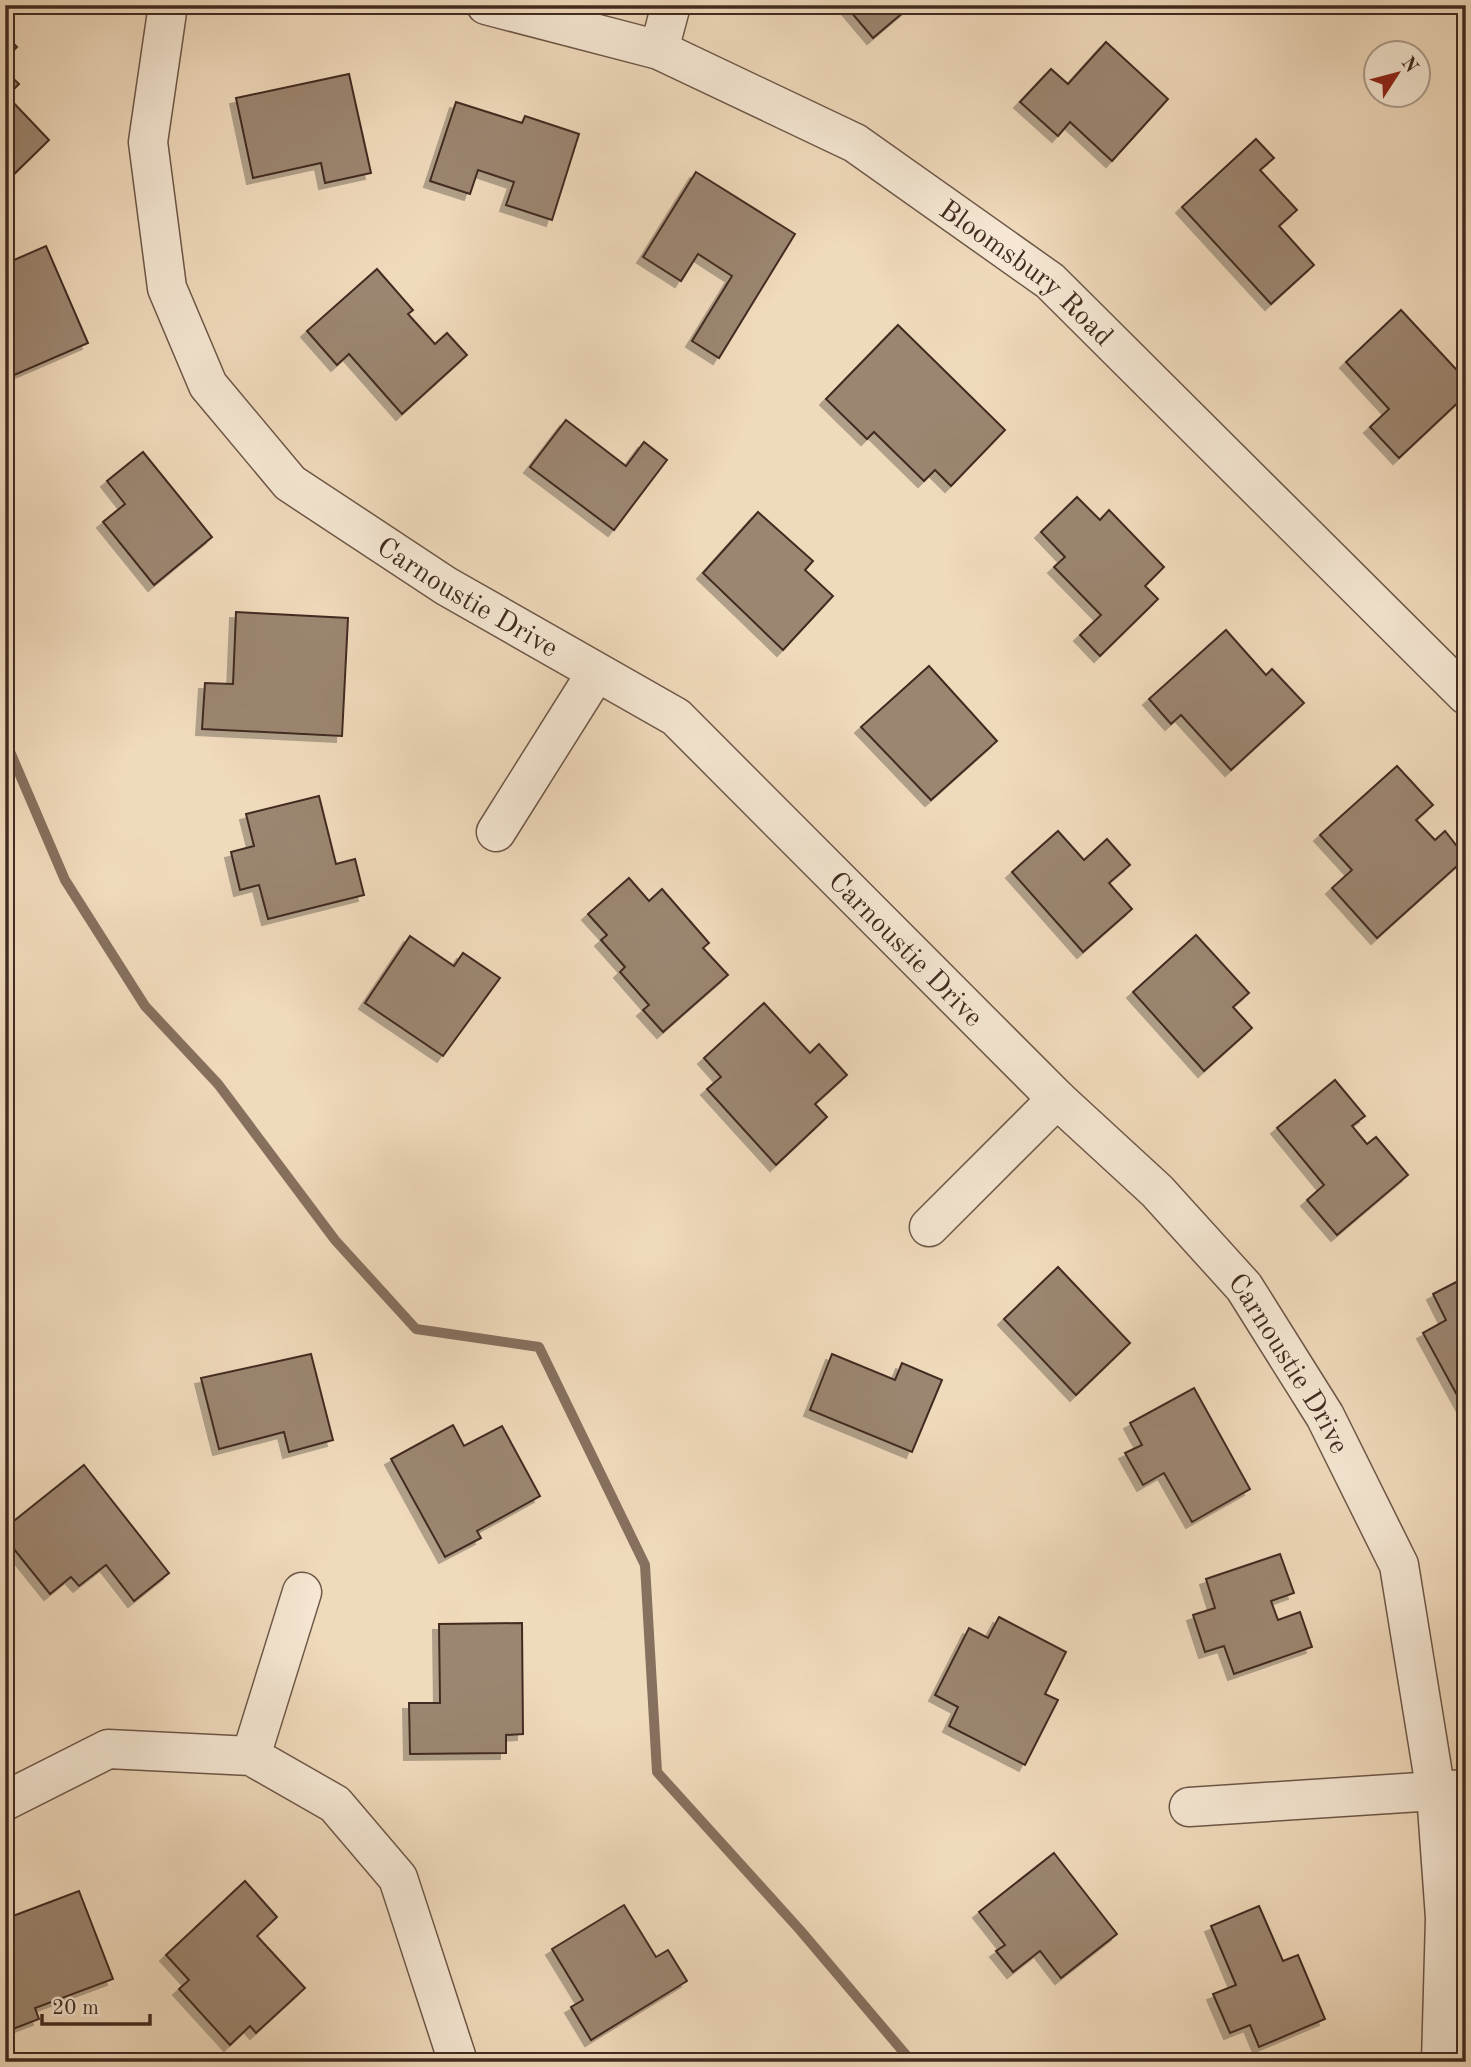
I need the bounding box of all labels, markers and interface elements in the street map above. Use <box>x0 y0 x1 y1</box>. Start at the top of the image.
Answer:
north arrow <box>1362 38 1432 108</box>
text: N <box>1397 54 1421 77</box>
street label: Bloomsbury Road <box>933 196 1117 352</box>
street label: Carnoustie Drive <box>371 534 562 664</box>
street label: Carnoustie Drive <box>822 868 987 1033</box>
street label: Carnoustie Drive <box>1222 1269 1352 1459</box>
scale bar <box>42 1983 150 2027</box>
text: 20 m <box>52 1998 99 2019</box>

